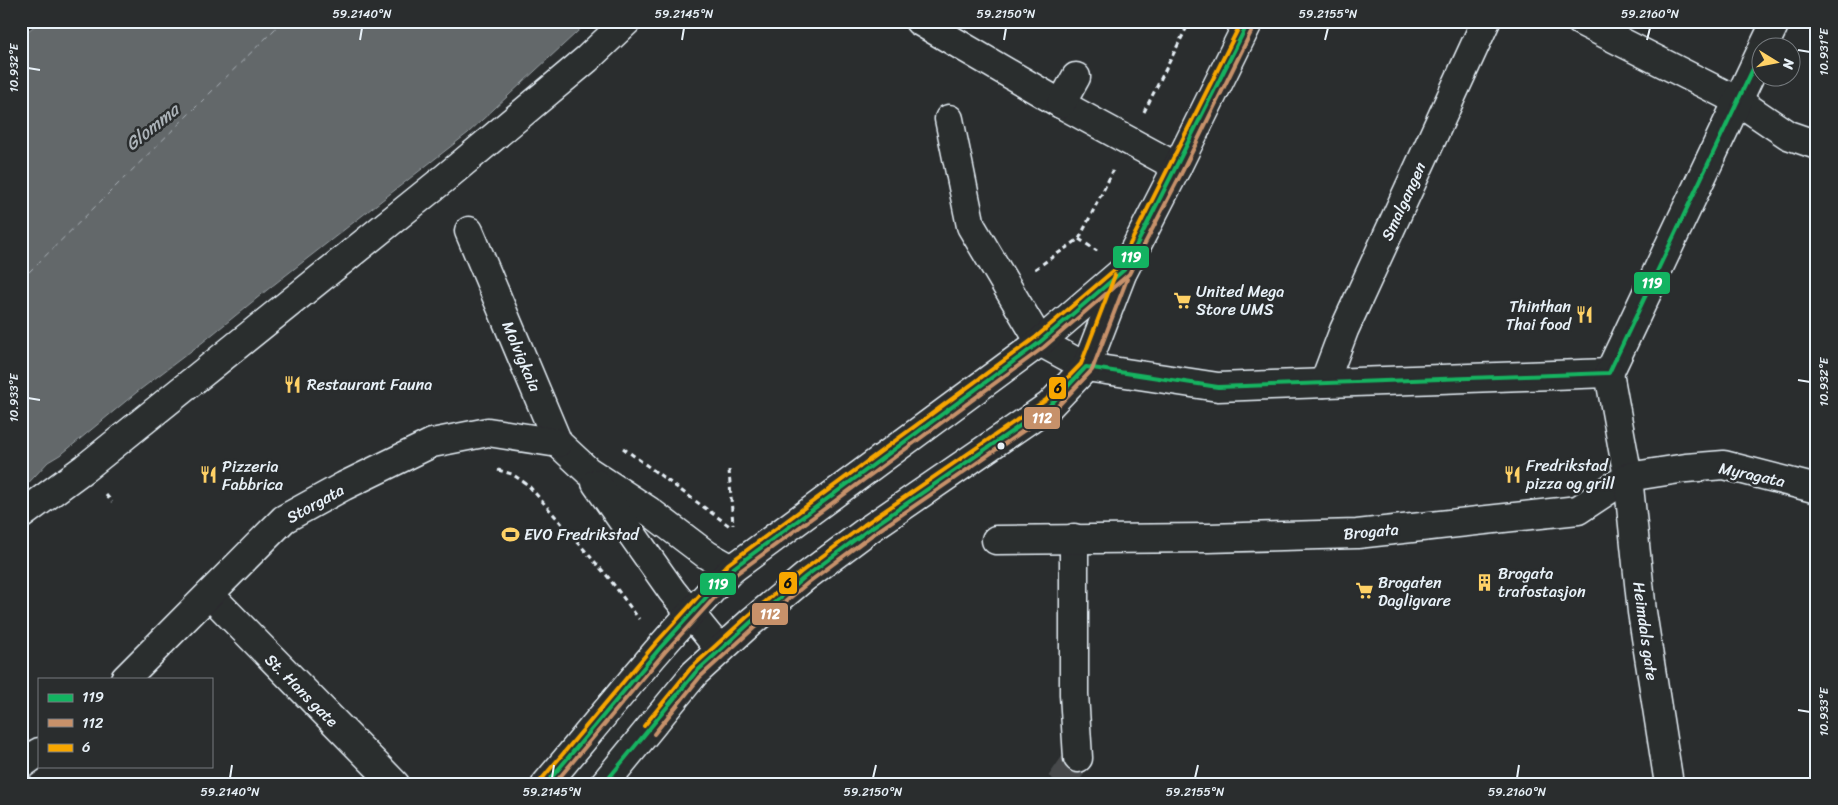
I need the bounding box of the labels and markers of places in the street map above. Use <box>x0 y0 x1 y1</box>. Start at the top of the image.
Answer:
place label: United Mega Store UMS <box>1196 277 1284 324</box>
supermarket icon: United Mega Store UMS <box>1172 290 1192 310</box>
place label: Thinthan Thai food <box>1506 292 1573 339</box>
restaurant icon: Thinthan Thai food <box>1575 305 1595 325</box>
place label: Restaurant Fauna <box>307 370 432 399</box>
restaurant icon: Restaurant Fauna <box>283 374 303 394</box>
unlabelled marker <box>996 441 1006 451</box>
place label: Fredrikstad pizza og grill <box>1525 451 1615 498</box>
place label: Pizzeria Fabbrica <box>222 452 283 499</box>
restaurant icon: Fredrikstad pizza og grill <box>1502 464 1522 484</box>
restaurant icon: Pizzeria Fabbrica <box>198 465 218 485</box>
place label: EVO Fredrikstad <box>524 520 640 549</box>
sports icon: EVO Fredrikstad <box>500 524 520 544</box>
place label: Brogata trafostasjon <box>1498 559 1586 606</box>
place label: Brogaten Dagligvare <box>1378 568 1451 615</box>
building icon: Brogata trafostasjon <box>1474 572 1494 592</box>
supermarket icon: Brogaten Dagligvare <box>1354 581 1374 601</box>

